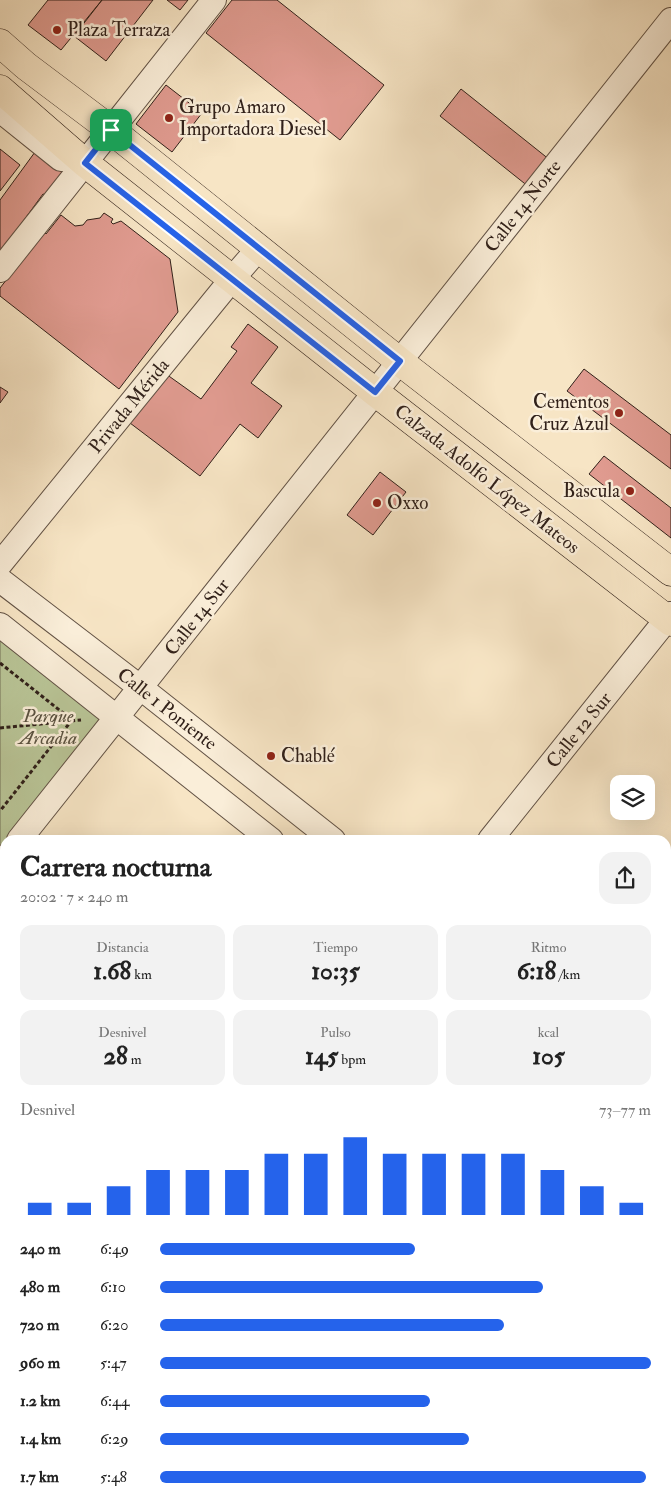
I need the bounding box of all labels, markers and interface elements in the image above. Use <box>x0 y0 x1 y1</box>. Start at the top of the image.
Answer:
place label: Plaza Terraza <box>67 18 171 42</box>
marker: Plaza Terraza <box>51 24 63 36</box>
place label: Grupo Amaro Importadora Diesel <box>179 95 326 142</box>
pin <box>90 109 132 151</box>
marker: Grupo Amaro Importadora Diesel <box>163 112 175 124</box>
icon: arrive <box>97 116 125 144</box>
street label: Calle 14 Norte <box>479 155 567 257</box>
street label: Privada Mérida <box>83 354 175 458</box>
place label: Cementos Cruz Azul <box>529 390 609 436</box>
street label: Calzada Adolfo López Mateos <box>389 399 585 560</box>
marker: Cementos Cruz Azul <box>613 407 625 419</box>
place label: Bascula <box>563 479 620 503</box>
marker: Bascula <box>624 485 636 497</box>
place label: Oxxo <box>387 491 428 515</box>
marker: Oxxo <box>371 497 383 509</box>
street label: Calle 14 Sur <box>159 573 235 661</box>
street label: Calle 1 Poniente <box>112 663 222 756</box>
street label: Calle 12 Sur <box>541 687 617 773</box>
park label: Parque Arcadia <box>17 704 77 750</box>
place label: Chablé <box>281 744 335 768</box>
marker: Chablé <box>265 750 277 762</box>
map controls <box>610 775 655 820</box>
button: layers <box>610 775 655 820</box>
text: Carrera nocturna <box>20 850 211 885</box>
button: share <box>599 852 651 904</box>
text: 20:02 · 7 × 240 m <box>20 887 128 907</box>
text: Distancia <box>96 939 149 956</box>
text: Tiempo <box>313 939 358 956</box>
text: Ritmo <box>531 939 566 956</box>
text: 1.68 <box>93 956 131 987</box>
text: 10:35 <box>311 956 360 987</box>
text: 6:18 <box>517 956 556 987</box>
text: km <box>131 966 152 983</box>
text: /km <box>556 966 580 983</box>
text: Desnivel <box>98 1024 147 1041</box>
text: Pulso <box>320 1024 351 1041</box>
text: kcal <box>538 1024 559 1041</box>
text: 28 <box>103 1041 128 1072</box>
text: 145 <box>305 1041 338 1072</box>
text: 105 <box>532 1041 565 1072</box>
text: m <box>128 1051 142 1068</box>
text: bpm <box>338 1051 366 1068</box>
text: Desnivel <box>20 1100 75 1120</box>
text: 73–77 m <box>599 1100 651 1120</box>
text: 240 m <box>20 1239 61 1259</box>
text: 6:49 <box>100 1239 129 1259</box>
text: 480 m <box>20 1277 60 1297</box>
text: 6:10 <box>100 1277 126 1297</box>
text: 720 m <box>20 1315 59 1335</box>
text: 6:20 <box>100 1315 128 1335</box>
text: 960 m <box>20 1353 60 1373</box>
text: 5:47 <box>100 1353 127 1373</box>
text: 1.2 km <box>20 1391 60 1411</box>
text: 6:44 <box>100 1391 129 1411</box>
text: 1.4 km <box>20 1429 61 1449</box>
text: 6:29 <box>100 1429 128 1449</box>
text: 1.7 km <box>20 1467 59 1487</box>
text: 5:48 <box>100 1467 127 1487</box>

